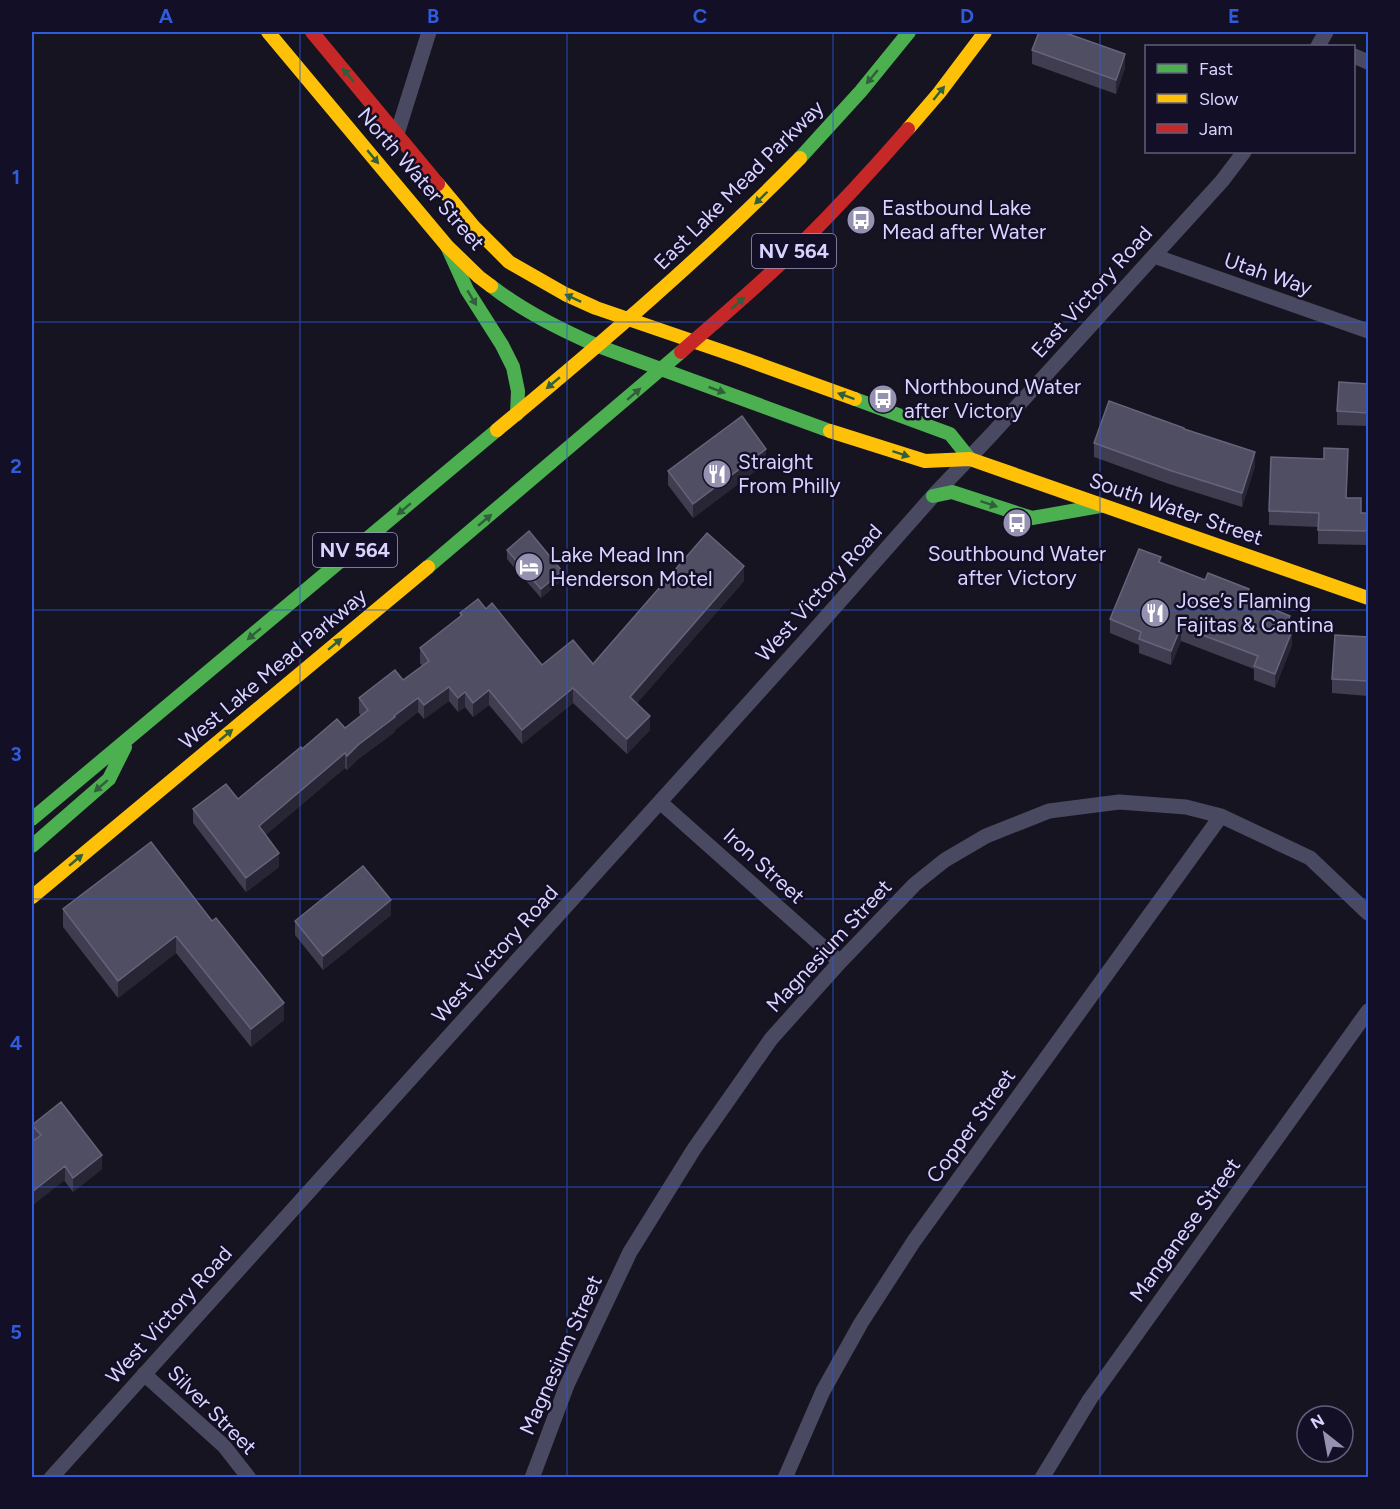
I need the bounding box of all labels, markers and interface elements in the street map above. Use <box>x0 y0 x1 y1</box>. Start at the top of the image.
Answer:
text: A <box>159 4 174 28</box>
text: B <box>427 4 439 28</box>
text: C <box>693 4 707 28</box>
text: D <box>960 4 974 28</box>
text: E <box>1228 4 1240 28</box>
legend <box>1145 45 1355 153</box>
text: Fast <box>1199 58 1233 80</box>
one-way arrow <box>342 68 355 83</box>
one-way arrow <box>866 69 879 84</box>
one-way arrow <box>932 85 944 100</box>
text: Slow <box>1199 88 1238 110</box>
street label: East Lake Mead Parkway <box>649 95 829 275</box>
street label: North Water Street <box>353 102 490 255</box>
text: Jam <box>1199 118 1233 140</box>
one-way arrow <box>366 149 379 165</box>
text: 1 <box>12 165 20 189</box>
one-way arrow <box>754 190 768 204</box>
place label: Eastbound Lake Mead after Water <box>882 195 1046 244</box>
bus stop icon: Eastbound Lake Mead after Water <box>845 204 877 236</box>
street label: East Victory Road <box>1026 221 1157 363</box>
road number: NV 564 <box>752 234 836 268</box>
street label: Utah Way <box>1221 247 1315 300</box>
one-way arrow <box>467 290 477 307</box>
one-way arrow <box>564 293 582 303</box>
one-way arrow <box>730 297 745 310</box>
place label: Northbound Water after Victory <box>904 374 1081 423</box>
one-way arrow <box>545 377 561 390</box>
bus stop icon: Northbound Water after Victory <box>867 383 899 415</box>
one-way arrow <box>708 386 726 395</box>
one-way arrow <box>626 388 641 401</box>
one-way arrow <box>837 391 855 401</box>
place label: Straight From Philly <box>738 449 841 498</box>
one-way arrow <box>892 450 910 459</box>
text: 2 <box>10 454 22 478</box>
restaurant icon: Straight From Philly <box>701 458 733 490</box>
street label: South Water Street <box>1086 467 1266 550</box>
one-way arrow <box>980 500 998 509</box>
one-way arrow <box>396 502 412 515</box>
bus stop icon: Southbound Water after Victory <box>1001 507 1033 539</box>
one-way arrow <box>477 513 493 526</box>
street label: West Victory Road <box>750 519 887 667</box>
road number: NV 564 <box>313 533 397 567</box>
place label: Southbound Water after Victory <box>928 541 1106 590</box>
place label: Lake Mead Inn Henderson Motel <box>550 542 713 591</box>
hotel icon: Lake Mead Inn Henderson Motel <box>513 551 545 583</box>
street label: West Lake Mead Parkway <box>174 583 372 754</box>
place label: Jose’s Flaming Fajitas & Cantina <box>1176 588 1334 637</box>
restaurant icon: Jose’s Flaming Fajitas & Cantina <box>1139 597 1171 629</box>
one-way arrow <box>246 627 262 640</box>
one-way arrow <box>327 638 343 651</box>
one-way arrow <box>218 729 233 742</box>
text: 3 <box>10 742 22 766</box>
one-way arrow <box>93 779 108 793</box>
street label: Iron Street <box>719 823 810 909</box>
one-way arrow <box>68 854 83 867</box>
street label: Magnesium Street <box>761 874 897 1017</box>
street label: West Victory Road <box>426 880 563 1028</box>
text: 4 <box>10 1031 23 1055</box>
street label: Copper Street <box>921 1064 1020 1188</box>
street label: Manganese Street <box>1124 1153 1245 1306</box>
street label: West Victory Road <box>100 1241 237 1389</box>
street label: Magnesium Street <box>514 1271 607 1439</box>
text: 5 <box>10 1320 22 1344</box>
street label: Silver Street <box>163 1360 262 1459</box>
north arrow <box>1295 1404 1355 1464</box>
text: N <box>1307 1410 1328 1433</box>

